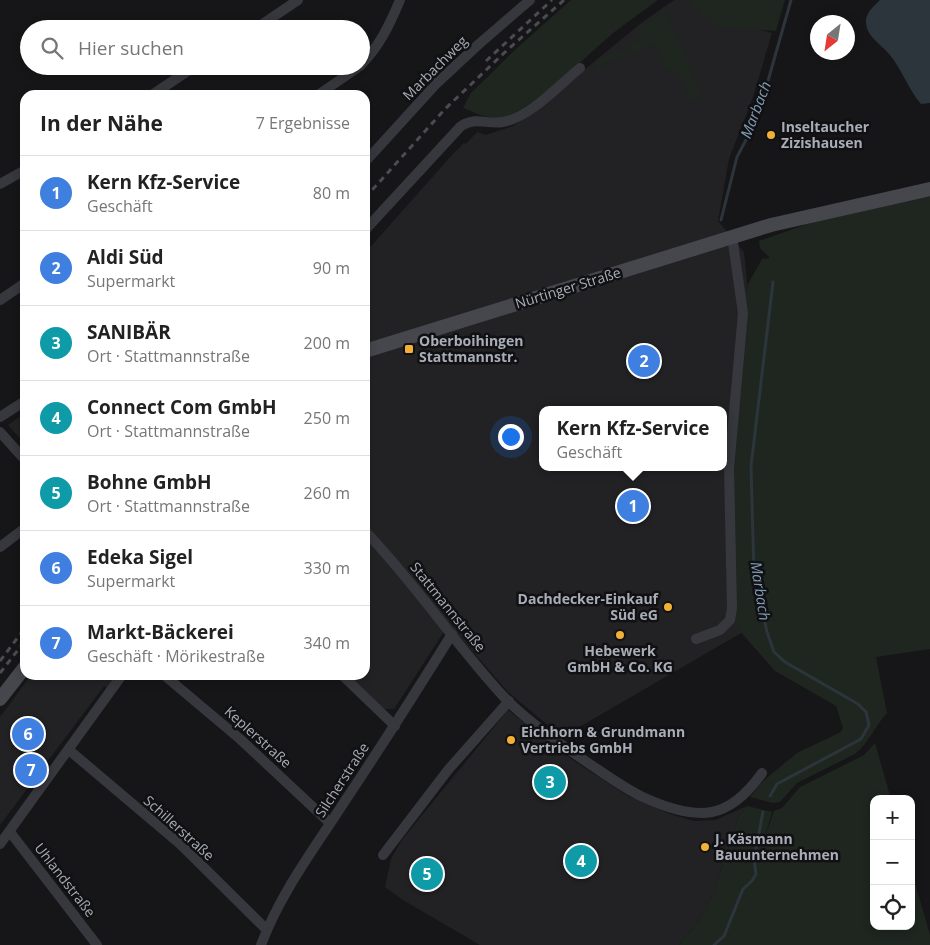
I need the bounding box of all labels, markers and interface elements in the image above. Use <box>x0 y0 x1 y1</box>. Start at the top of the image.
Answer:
north arrow <box>810 15 855 60</box>
search box <box>20 20 370 75</box>
street label: Marbachweg <box>398 31 471 104</box>
icon: search <box>38 34 66 62</box>
text: Hier suchen <box>78 35 184 61</box>
water label: Marbach <box>735 78 775 141</box>
text: In der Nähe <box>40 109 163 137</box>
text: 7 Ergebnisse <box>256 112 350 134</box>
place label: Inseltaucher Zizishausen <box>781 117 870 152</box>
marker: Inseltaucher Zizishausen <box>765 129 777 141</box>
text: Kern Kfz-Service <box>87 169 240 195</box>
text: 1 <box>51 182 61 204</box>
text: 80 m <box>313 182 350 204</box>
text: Geschäft <box>87 195 153 217</box>
text: Aldi Süd <box>87 244 164 270</box>
text: 2 <box>51 257 61 279</box>
text: 90 m <box>313 257 350 279</box>
street label: Nürtinger Straße <box>513 262 623 313</box>
text: Supermarkt <box>87 270 175 292</box>
text: SANIBÄR <box>87 319 171 345</box>
place label: Oberboihingen Stattmannstr. <box>419 331 524 366</box>
text: 3 <box>51 332 61 354</box>
text: 200 m <box>304 332 350 354</box>
pin: 2 <box>628 342 660 380</box>
marker: Oberboihingen Stattmannstr. <box>403 343 415 355</box>
text: Ort · Stattmannstraße <box>87 345 250 367</box>
text: Connect Com GmbH <box>87 394 276 420</box>
popup <box>539 406 727 471</box>
text: 4 <box>51 407 61 429</box>
text: 250 m <box>304 407 350 429</box>
text: Kern Kfz-Service <box>556 415 710 441</box>
text: Ort · Stattmannstraße <box>87 420 250 442</box>
your location <box>498 424 524 450</box>
text: Geschäft <box>556 441 622 463</box>
text: Bohne GmbH <box>87 469 212 495</box>
text: 5 <box>51 482 61 504</box>
text: 260 m <box>304 482 350 504</box>
pin: 1 <box>617 487 649 525</box>
text: Ort · Stattmannstraße <box>87 495 250 517</box>
text: Edeka Sigel <box>87 544 193 570</box>
text: 6 <box>51 557 61 579</box>
text: 330 m <box>304 557 350 579</box>
street label: Stattmannstraße <box>406 558 490 656</box>
water label: Marbach <box>746 560 776 622</box>
text: Supermarkt <box>87 570 175 592</box>
place label: Dachdecker-Einkauf Süd eG <box>518 589 660 624</box>
marker: Dachdecker-Einkauf Süd eG <box>662 601 674 613</box>
text: Markt-Bäckerei <box>87 619 234 645</box>
marker: Hebewerk GmbH & Co. KG <box>614 629 626 641</box>
text: 7 <box>51 632 61 654</box>
text: 340 m <box>304 632 350 654</box>
place label: Hebewerk GmbH & Co. KG <box>567 641 673 676</box>
text: Geschäft · Mörikestraße <box>87 645 265 667</box>
street label: Keplerstraße <box>221 702 296 772</box>
pin: 6 <box>12 715 44 753</box>
place label: Eichhorn & Grundmann Vertriebs GmbH <box>521 722 685 757</box>
marker: Eichhorn & Grundmann Vertriebs GmbH <box>505 734 517 746</box>
street label: Silcherstraße <box>310 739 373 821</box>
pin: 7 <box>15 751 47 789</box>
pin: 3 <box>534 763 566 801</box>
street label: Schillerstraße <box>140 791 219 865</box>
map controls <box>870 795 915 930</box>
button: + <box>870 795 915 840</box>
place label: J. Käsmann Bauunternehmen <box>713 829 839 864</box>
street label: Uhlandstraße <box>31 839 100 921</box>
button: − <box>870 840 915 885</box>
marker: J. Käsmann Bauunternehmen <box>699 841 711 853</box>
pin: 4 <box>565 842 597 880</box>
pin: 5 <box>411 855 443 893</box>
button: locate <box>870 885 915 930</box>

